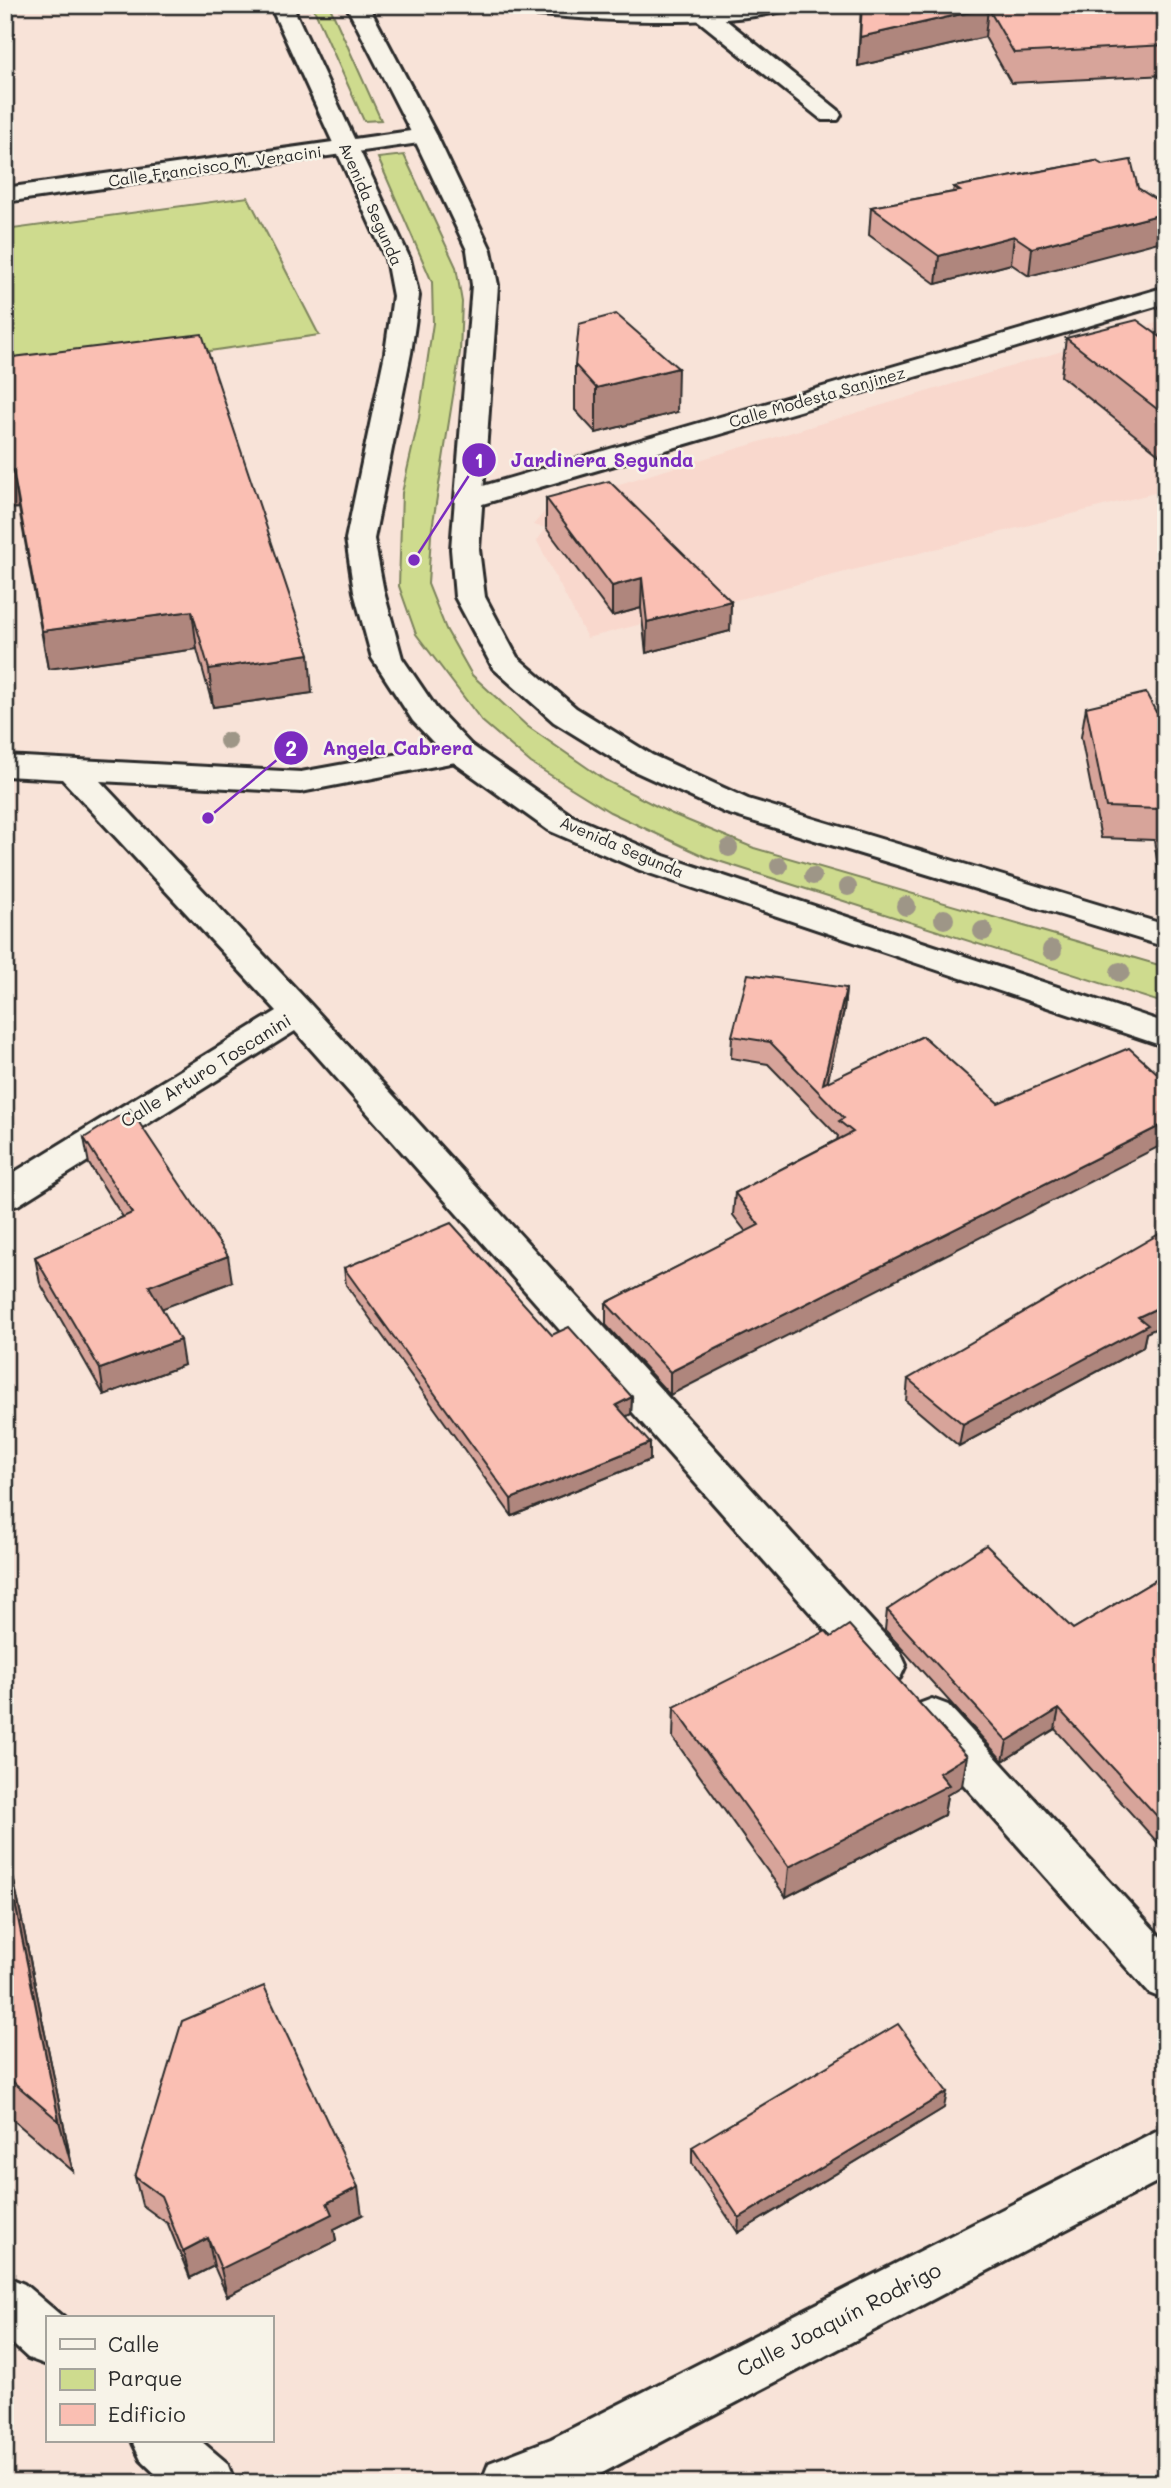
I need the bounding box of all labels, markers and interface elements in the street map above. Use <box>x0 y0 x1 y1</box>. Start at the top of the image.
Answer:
street label: Avenida Segunda <box>335 139 408 269</box>
street label: Calle Francisco M. Veracini <box>107 140 323 191</box>
street label: Calle Modesta Sanjinez <box>726 361 908 432</box>
callout: Jardinera Segunda <box>462 440 708 480</box>
text: 1 <box>474 446 484 473</box>
text: Jardinera Segunda <box>510 447 694 472</box>
callout: Angela Cabrera <box>274 728 488 768</box>
text: 2 <box>285 734 297 761</box>
text: Angela Cabrera <box>322 735 474 760</box>
street label: Avenida Segunda <box>557 811 687 882</box>
street label: Calle Arturo Toscanini <box>116 1008 295 1133</box>
street label: Calle Joaquín Rodrigo <box>731 2255 945 2382</box>
legend <box>46 2316 273 2442</box>
text: Calle <box>108 2330 160 2357</box>
text: Parque <box>108 2364 182 2391</box>
text: Edificio <box>108 2400 186 2427</box>

